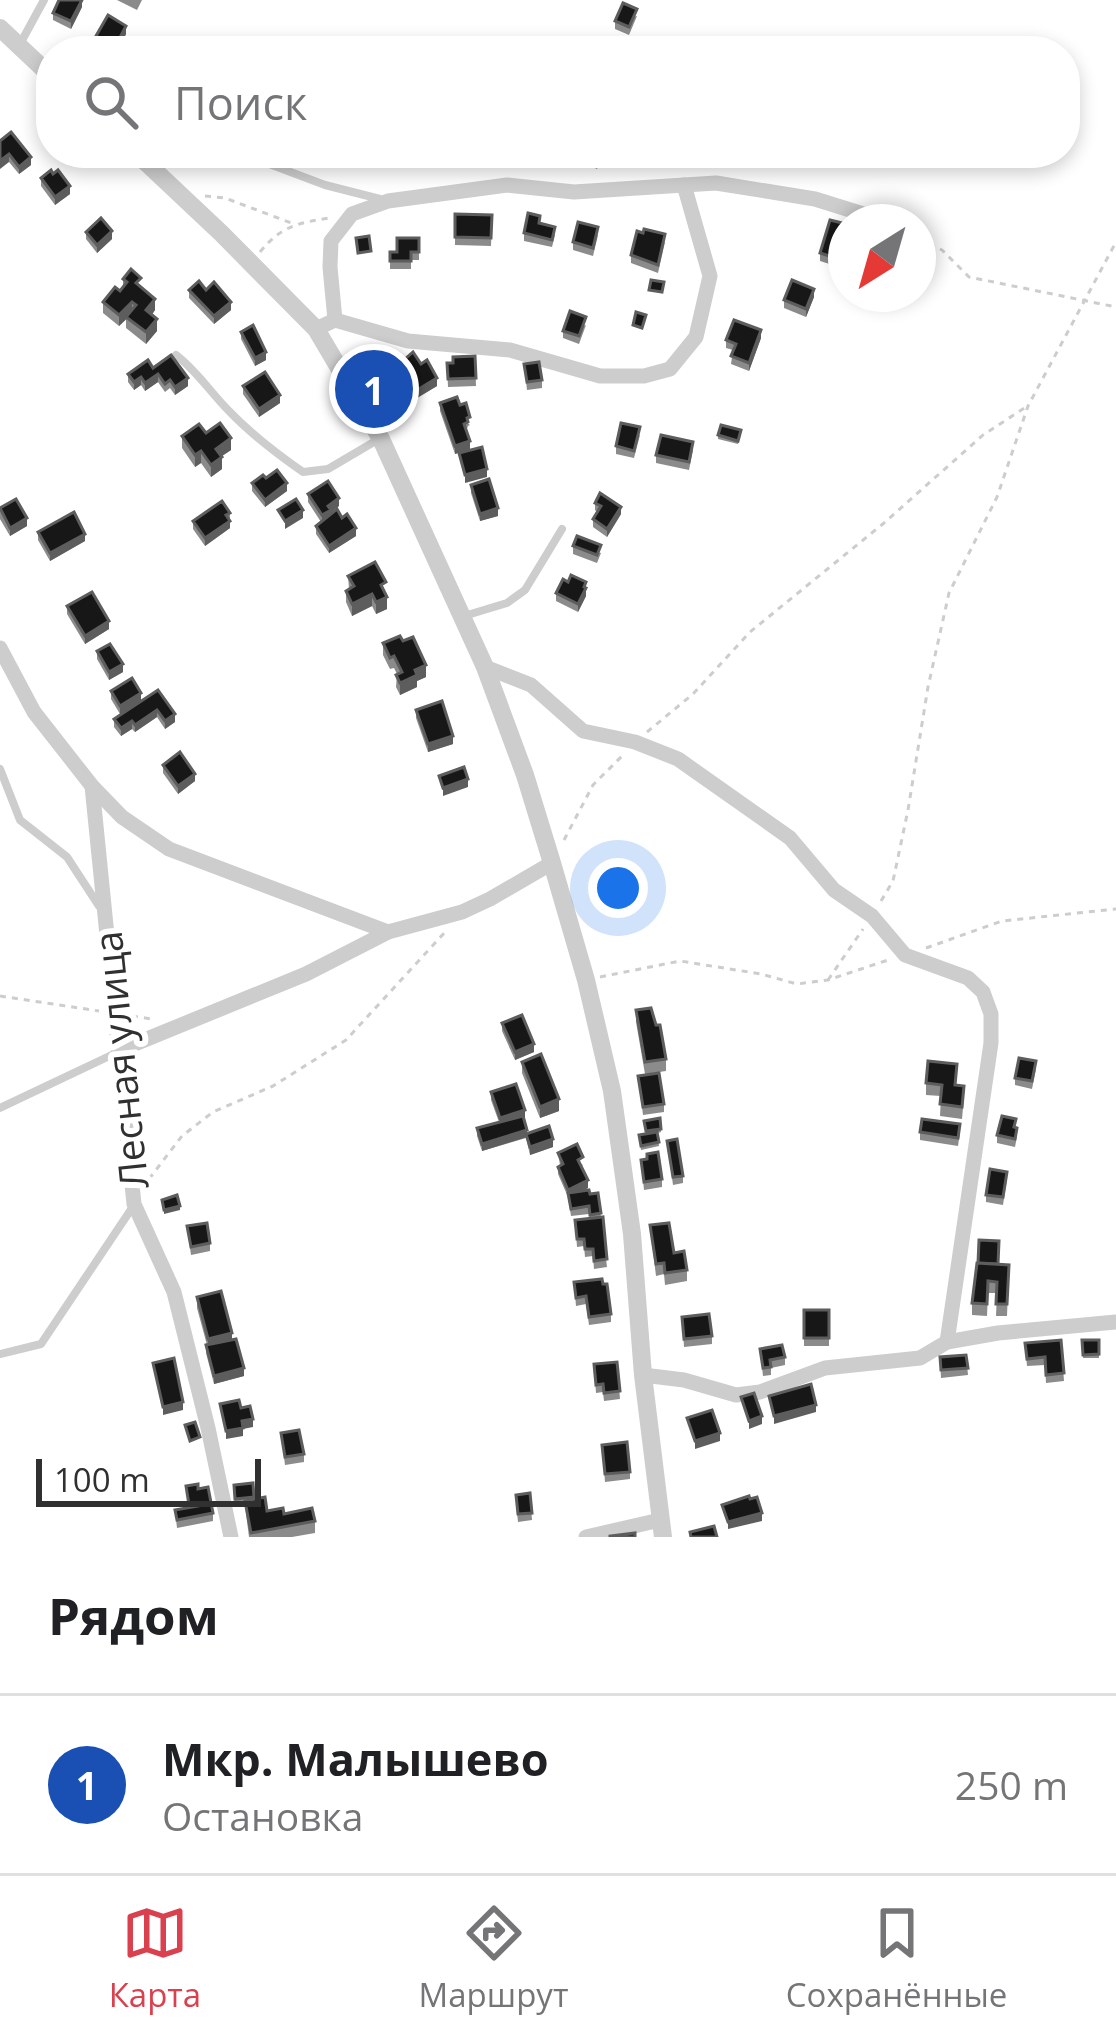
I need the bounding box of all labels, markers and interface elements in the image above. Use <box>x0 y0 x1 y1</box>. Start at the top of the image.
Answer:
search box <box>36 36 1080 168</box>
icon: search <box>78 69 144 135</box>
text: Поиск <box>174 72 307 133</box>
north arrow <box>828 204 936 312</box>
pin: 1 <box>335 344 413 434</box>
your location <box>588 858 648 918</box>
street label: Лесная улица <box>80 929 159 1192</box>
scale bar <box>36 1453 261 1506</box>
text: 100 m <box>54 1457 150 1502</box>
text: Рядом <box>48 1580 219 1650</box>
text: Мкр. Малышево <box>162 1728 549 1789</box>
text: 1 <box>76 1758 98 1811</box>
text: 250 m <box>955 1758 1068 1811</box>
text: Остановка <box>162 1789 363 1842</box>
tab: Карта <box>109 1900 201 2017</box>
tab: Маршрут <box>419 1900 568 2017</box>
tab: Сохранённые <box>786 1900 1007 2017</box>

